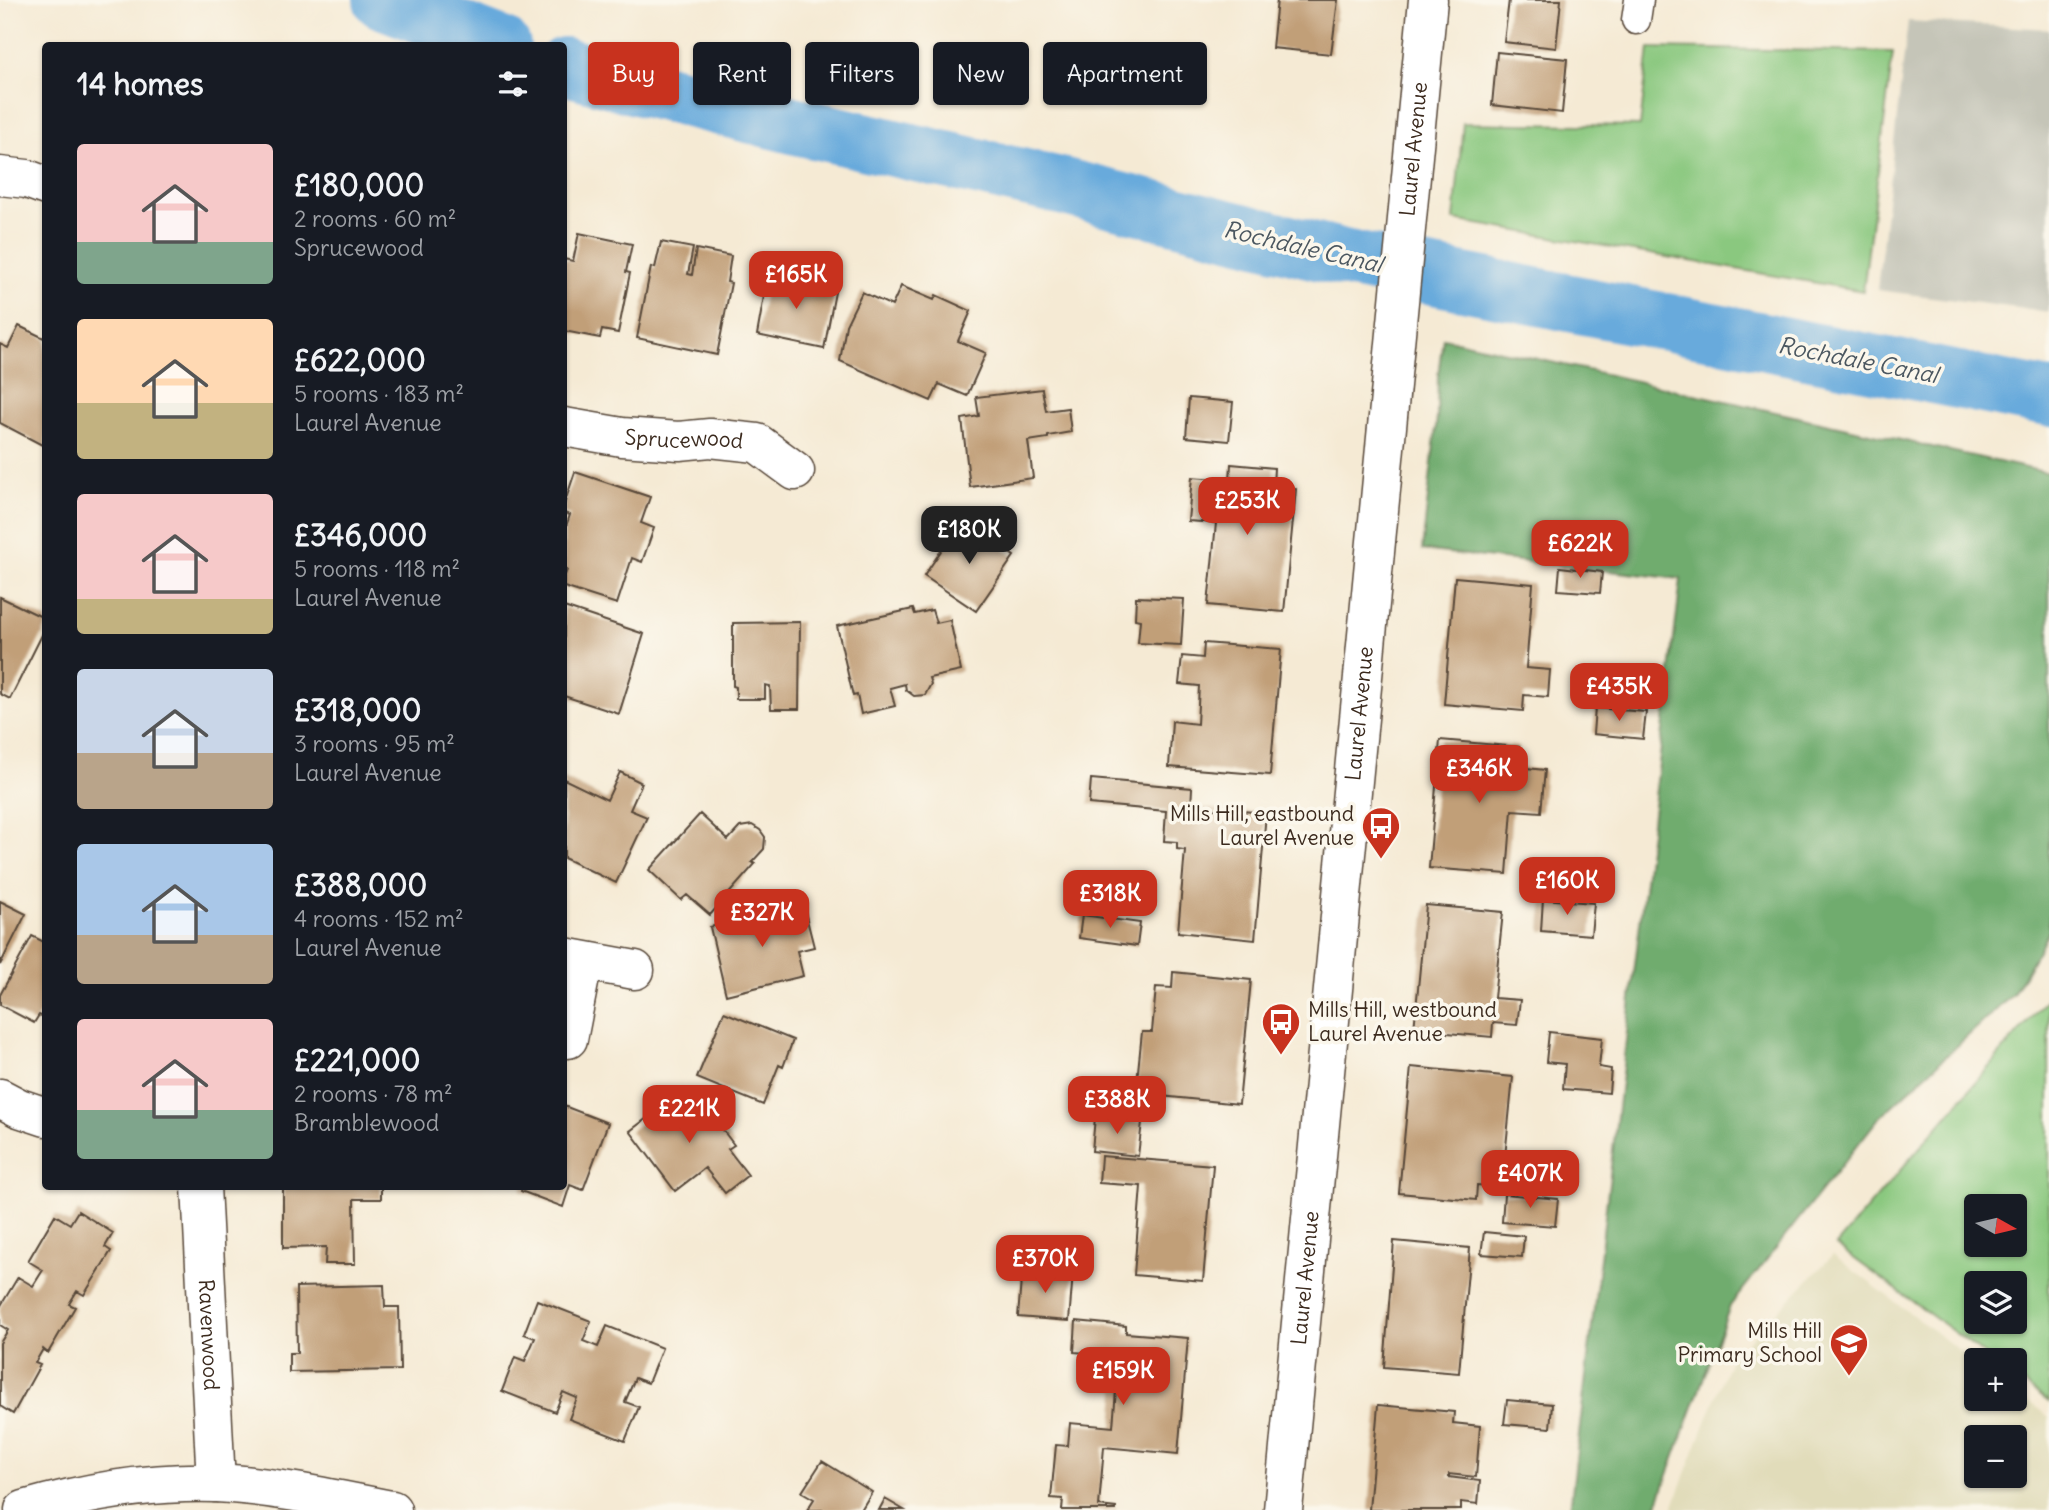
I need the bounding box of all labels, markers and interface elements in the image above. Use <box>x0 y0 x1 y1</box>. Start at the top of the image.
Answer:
chip: Buy <box>588 42 679 105</box>
chip: Rent <box>693 42 791 105</box>
chip: Filters <box>805 42 919 105</box>
chip: New <box>933 42 1029 105</box>
chip: Apartment <box>1043 42 1207 105</box>
text: 14 homes <box>77 65 204 103</box>
icon: filters <box>494 65 532 103</box>
street label: Laurel Avenue <box>1393 81 1433 218</box>
text: £180,000 <box>294 166 424 204</box>
icon: home <box>133 172 217 256</box>
text: 2 rooms · 60 m² <box>294 204 456 233</box>
water label: Rochdale Canal <box>1221 214 1388 279</box>
text: Sprucewood <box>294 233 424 262</box>
pin: £165K <box>747 252 845 311</box>
text: £165K <box>765 259 827 288</box>
water label: Rochdale Canal <box>1776 330 1943 390</box>
text: £622,000 <box>294 341 426 379</box>
icon: home <box>133 347 217 431</box>
text: 5 rooms · 183 m² <box>294 379 464 408</box>
text: Laurel Avenue <box>294 408 442 437</box>
street label: Sprucewood <box>624 423 744 454</box>
pin: £253K <box>1198 477 1296 537</box>
text: £253K <box>1214 485 1280 514</box>
pin: £180K <box>920 506 1018 566</box>
text: £180K <box>937 514 1001 543</box>
text: £346,000 <box>294 516 427 554</box>
pin: £622K <box>1531 520 1629 580</box>
icon: home <box>133 522 217 606</box>
text: £622K <box>1547 528 1613 557</box>
text: 5 rooms · 118 m² <box>294 554 460 583</box>
text: Laurel Avenue <box>294 583 442 612</box>
street label: Laurel Avenue <box>1339 645 1379 782</box>
pin: £435K <box>1570 664 1668 723</box>
text: £435K <box>1586 671 1652 700</box>
text: £318,000 <box>294 691 422 729</box>
icon: home <box>133 697 217 781</box>
text: 3 rooms · 95 m² <box>294 729 455 758</box>
pin: £346K <box>1430 746 1528 805</box>
text: £346K <box>1446 753 1512 782</box>
text: Laurel Avenue <box>294 758 442 787</box>
place label: Mills Hill, eastbound Laurel Avenue <box>1170 800 1354 851</box>
bus stop icon: Mills Hill, eastbound Laurel Avenue <box>1360 805 1402 860</box>
pin: £160K <box>1518 858 1616 917</box>
text: £160K <box>1535 865 1599 894</box>
text: £388,000 <box>294 866 427 904</box>
pin: £318K <box>1061 870 1159 930</box>
icon: home <box>133 872 217 956</box>
text: £318K <box>1079 878 1141 907</box>
pin: £327K <box>713 890 811 949</box>
text: £327K <box>730 897 794 926</box>
text: 4 rooms · 152 m² <box>294 904 464 933</box>
text: Laurel Avenue <box>294 933 442 962</box>
place label: Mills Hill, westbound Laurel Avenue <box>1308 996 1497 1047</box>
bus stop icon: Mills Hill, westbound Laurel Avenue <box>1260 1001 1302 1056</box>
text: £221,000 <box>294 1041 420 1079</box>
icon: home <box>133 1047 217 1131</box>
pin: £388K <box>1068 1076 1166 1136</box>
text: 2 rooms · 78 m² <box>294 1079 453 1108</box>
text: £388K <box>1084 1084 1150 1113</box>
pin: £221K <box>640 1086 738 1145</box>
text: £221K <box>659 1093 719 1122</box>
text: Bramblewood <box>294 1108 439 1137</box>
pin: £407K <box>1481 1150 1579 1210</box>
text: £407K <box>1497 1158 1563 1187</box>
north arrow <box>1964 1194 2026 1256</box>
map controls <box>1964 1194 2027 1488</box>
street label: Laurel Avenue <box>1285 1210 1325 1346</box>
pin: £370K <box>996 1236 1094 1295</box>
text: £370K <box>1012 1243 1078 1272</box>
button: layers <box>1964 1271 2027 1334</box>
street label: Ravenwood <box>193 1279 225 1391</box>
place label: Mills Hill Primary School <box>1677 1317 1822 1368</box>
school or university icon: Mills Hill Primary School <box>1828 1322 1870 1377</box>
pin: £159K <box>1074 1348 1172 1407</box>
button: + <box>1964 1348 2027 1411</box>
text: £159K <box>1092 1355 1154 1384</box>
button: − <box>1964 1425 2027 1488</box>

